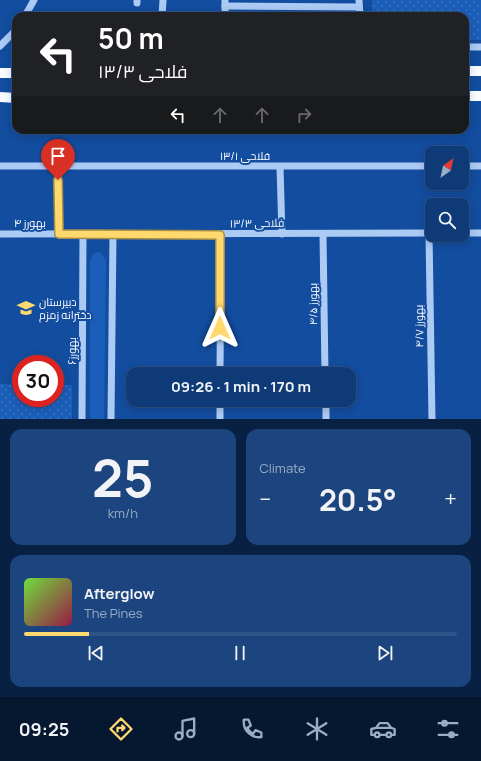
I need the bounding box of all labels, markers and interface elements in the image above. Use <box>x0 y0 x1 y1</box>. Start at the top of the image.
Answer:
text: 50 m <box>98 19 164 57</box>
icon: left <box>32 28 84 80</box>
text: فلاحی ۱۳/۳ <box>98 59 187 83</box>
icon: left <box>167 104 189 126</box>
icon: ahead <box>209 104 231 126</box>
icon: ahead <box>251 104 273 126</box>
icon: right <box>293 104 315 126</box>
pin <box>41 139 75 180</box>
icon: arrive <box>47 145 69 167</box>
north arrow <box>425 146 469 190</box>
map controls <box>425 146 469 242</box>
street label: فلاحی ۱۳/۱ <box>220 148 270 163</box>
button: search <box>425 198 469 242</box>
street label: بهورز ۴ <box>14 215 46 230</box>
street label: فلاحی ۱۳/۳ <box>230 215 284 230</box>
street label: بهورز ۴/۵ <box>305 283 320 325</box>
place label: دبیرستان دخترانه زمزم <box>39 294 92 323</box>
school or university icon: دبیرستان دخترانه زمزم <box>16 298 36 318</box>
street label: بهورز ۴/۷ <box>411 304 426 348</box>
position arrow <box>199 307 241 349</box>
street label: بهورز۶ <box>64 337 79 365</box>
speed limit sign: 30 <box>12 355 64 407</box>
text: 09:26 · 1 min · 170 m <box>171 376 311 397</box>
text: 25 <box>92 442 153 513</box>
text: Climate <box>260 459 306 477</box>
text: 20.5° <box>319 479 397 520</box>
text: − <box>260 484 271 514</box>
text: + <box>444 484 457 514</box>
text: km/h <box>108 504 138 522</box>
text: Afterglow <box>84 583 155 604</box>
text: The Pines <box>84 604 143 622</box>
icon: previous <box>85 642 107 664</box>
icon: pause <box>229 642 251 664</box>
icon: next <box>374 642 396 664</box>
icon: directions <box>107 715 135 743</box>
icon: music <box>172 715 200 743</box>
icon: phone <box>238 715 266 743</box>
icon: climate <box>303 715 331 743</box>
icon: car <box>369 715 397 743</box>
icon: filters <box>434 715 462 743</box>
text: 09:25 <box>19 717 69 741</box>

